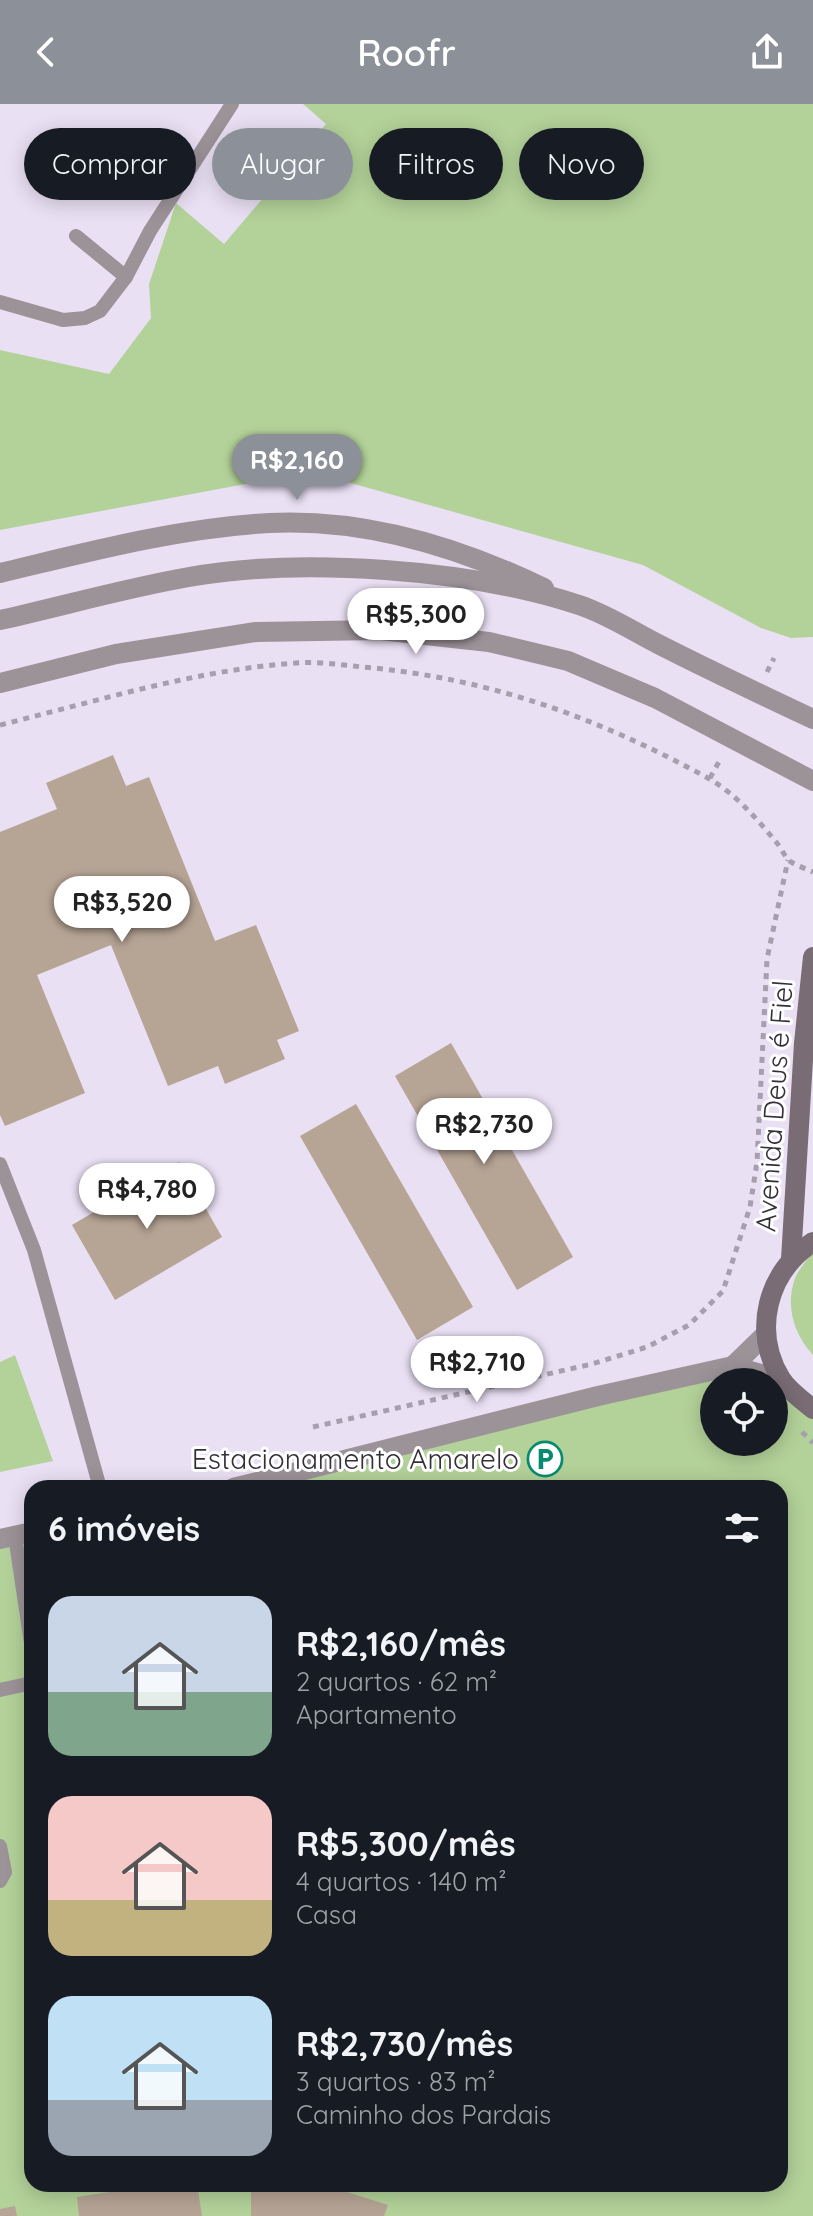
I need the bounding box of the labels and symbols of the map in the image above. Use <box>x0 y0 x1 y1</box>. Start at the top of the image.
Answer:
pin: R$2,160 <box>223 434 371 502</box>
pin: R$5,300 <box>342 588 490 656</box>
pin: R$3,520 <box>48 876 196 944</box>
street label: Avenida Deus é Fiel <box>747 979 800 1233</box>
pin: R$2,730 <box>410 1098 558 1166</box>
pin: R$4,780 <box>73 1163 221 1231</box>
pin: R$2,710 <box>403 1336 551 1404</box>
parking icon: Estacionamento Amarelo <box>526 1440 564 1478</box>
place label: Estacionamento Amarelo <box>192 1441 519 1476</box>

